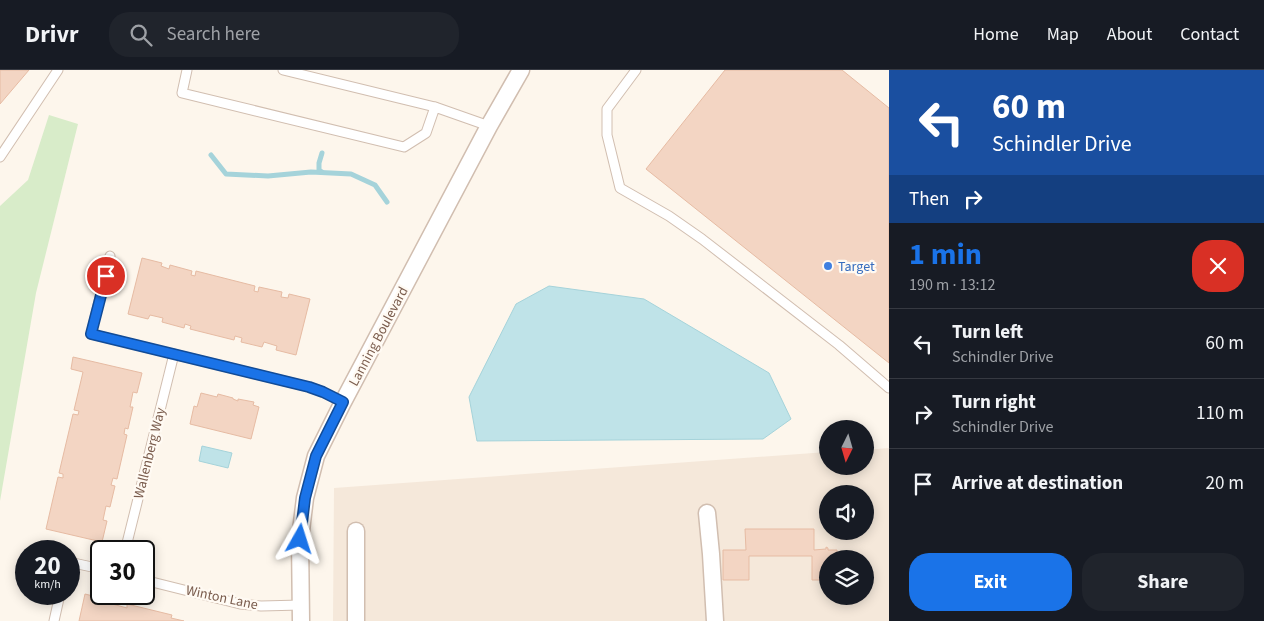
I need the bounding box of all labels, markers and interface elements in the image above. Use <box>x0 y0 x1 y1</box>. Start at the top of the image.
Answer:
search box <box>109 12 459 57</box>
text: Drivr <box>25 17 79 52</box>
icon: search <box>127 21 155 49</box>
text: Search here <box>167 21 260 48</box>
text: Home <box>973 22 1019 47</box>
text: Map <box>1047 22 1079 47</box>
text: About <box>1107 22 1152 47</box>
text: Contact <box>1180 22 1239 47</box>
text: 60 m <box>992 82 1066 132</box>
icon: left <box>909 90 974 155</box>
text: Schindler Drive <box>992 128 1132 160</box>
icon: right <box>959 185 987 213</box>
text: Then <box>909 186 949 213</box>
text: 1 min <box>909 233 982 276</box>
button: close <box>1192 240 1244 292</box>
pin <box>85 255 127 297</box>
place label: Target <box>838 257 875 277</box>
marker: Target <box>822 260 834 272</box>
icon: arrive <box>92 262 120 290</box>
text: 190 m · 13:12 <box>909 274 996 296</box>
street label: Lanning Boulevard <box>344 283 414 390</box>
text: Turn left <box>952 319 1023 346</box>
icon: left <box>909 330 937 358</box>
text: 60 m <box>1206 330 1244 357</box>
text: Schindler Drive <box>952 346 1054 368</box>
text: Turn right <box>952 389 1036 416</box>
icon: right <box>909 400 937 428</box>
text: 110 m <box>1196 400 1244 427</box>
street label: Wallenberg Way <box>129 405 171 501</box>
text: Schindler Drive <box>952 416 1054 438</box>
north arrow <box>819 420 874 475</box>
map controls <box>819 420 874 605</box>
icon: arrive <box>909 470 937 498</box>
text: Arrive at destination <box>952 470 1123 497</box>
text: 20 m <box>1206 470 1244 497</box>
button: sound <box>819 485 874 540</box>
position arrow <box>273 512 325 564</box>
speed limit sign: 30 <box>90 540 155 605</box>
text: 20 <box>34 548 61 584</box>
button: layers <box>819 550 874 605</box>
button: Exit <box>909 553 1072 611</box>
button: Share <box>1082 553 1244 611</box>
text: km/h <box>34 576 61 593</box>
street label: Winton Lane <box>184 581 260 615</box>

